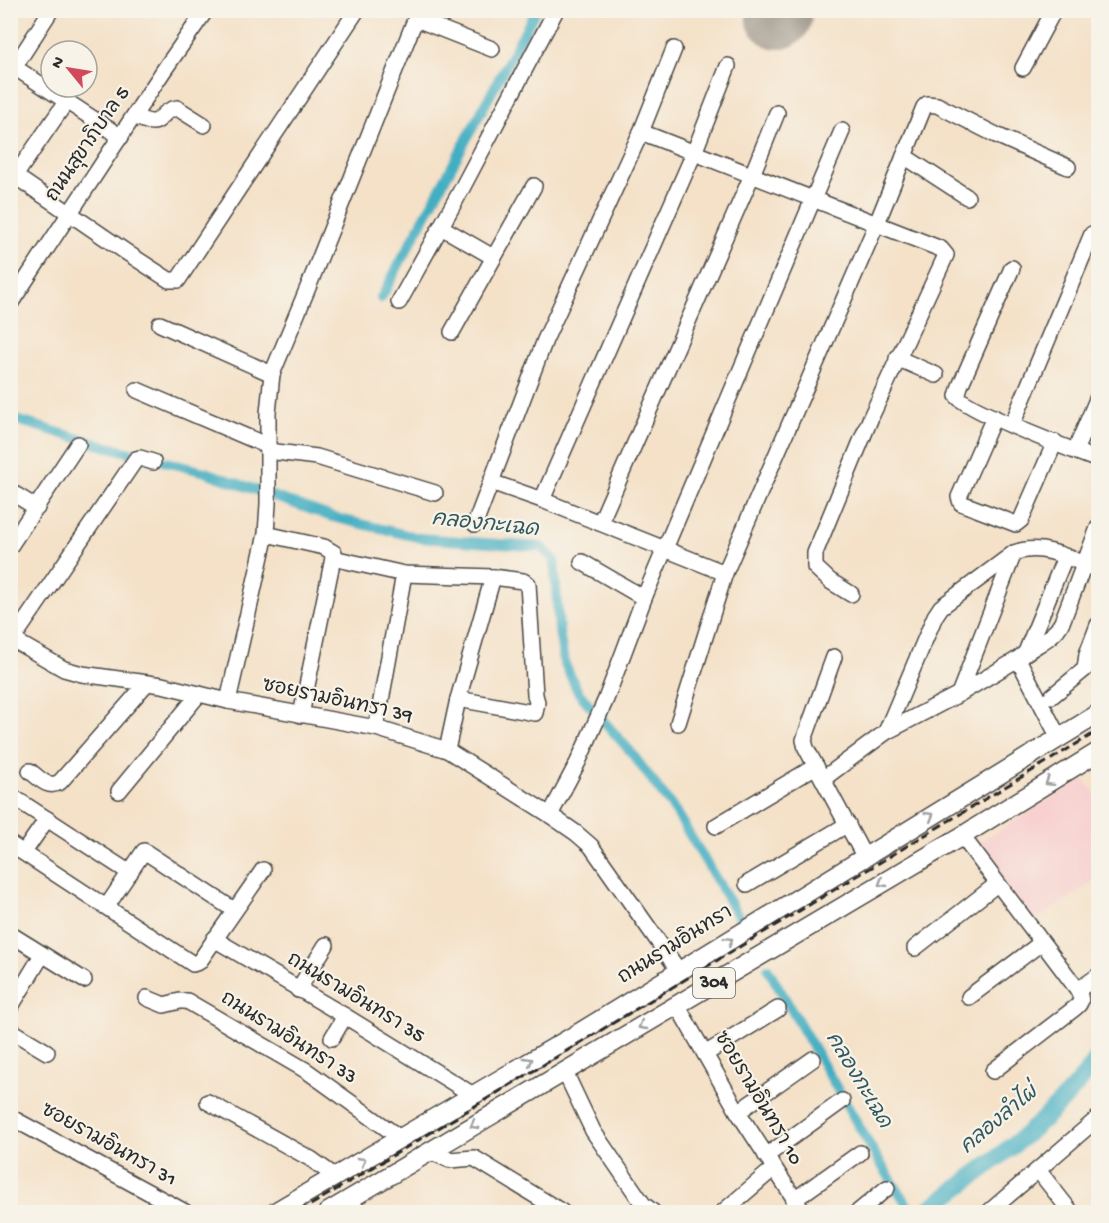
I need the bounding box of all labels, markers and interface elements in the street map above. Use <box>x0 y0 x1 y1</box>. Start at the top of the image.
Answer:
north arrow <box>39 39 99 99</box>
text: N <box>48 54 70 73</box>
street label: ถนนสุขาภิบาล 5 <box>39 81 137 208</box>
water label: คลองกะเฉด <box>430 508 541 544</box>
street label: ซอยรามอินทรา 39 <box>260 671 415 729</box>
one-way arrow <box>1045 775 1055 787</box>
one-way arrow <box>924 812 934 824</box>
one-way arrow <box>878 876 888 888</box>
street label: ถนนรามอินทรา <box>612 898 737 990</box>
one-way arrow <box>723 936 733 948</box>
street label: ถนนรามอินทรา 35 <box>282 945 430 1049</box>
road number: 304 <box>693 968 735 998</box>
street label: ถนนรามอินทรา 33 <box>216 985 362 1090</box>
one-way arrow <box>638 1018 648 1030</box>
street label: ซอยรามอินทรา 10 <box>708 1026 809 1170</box>
water label: คลองกะเฉด <box>819 1029 896 1135</box>
one-way arrow <box>523 1057 533 1068</box>
water label: คลองลำไผ่ <box>953 1075 1047 1161</box>
street label: ซอยรามอินทรา 31 <box>36 1096 182 1193</box>
one-way arrow <box>470 1117 480 1129</box>
one-way arrow <box>356 1157 366 1169</box>

